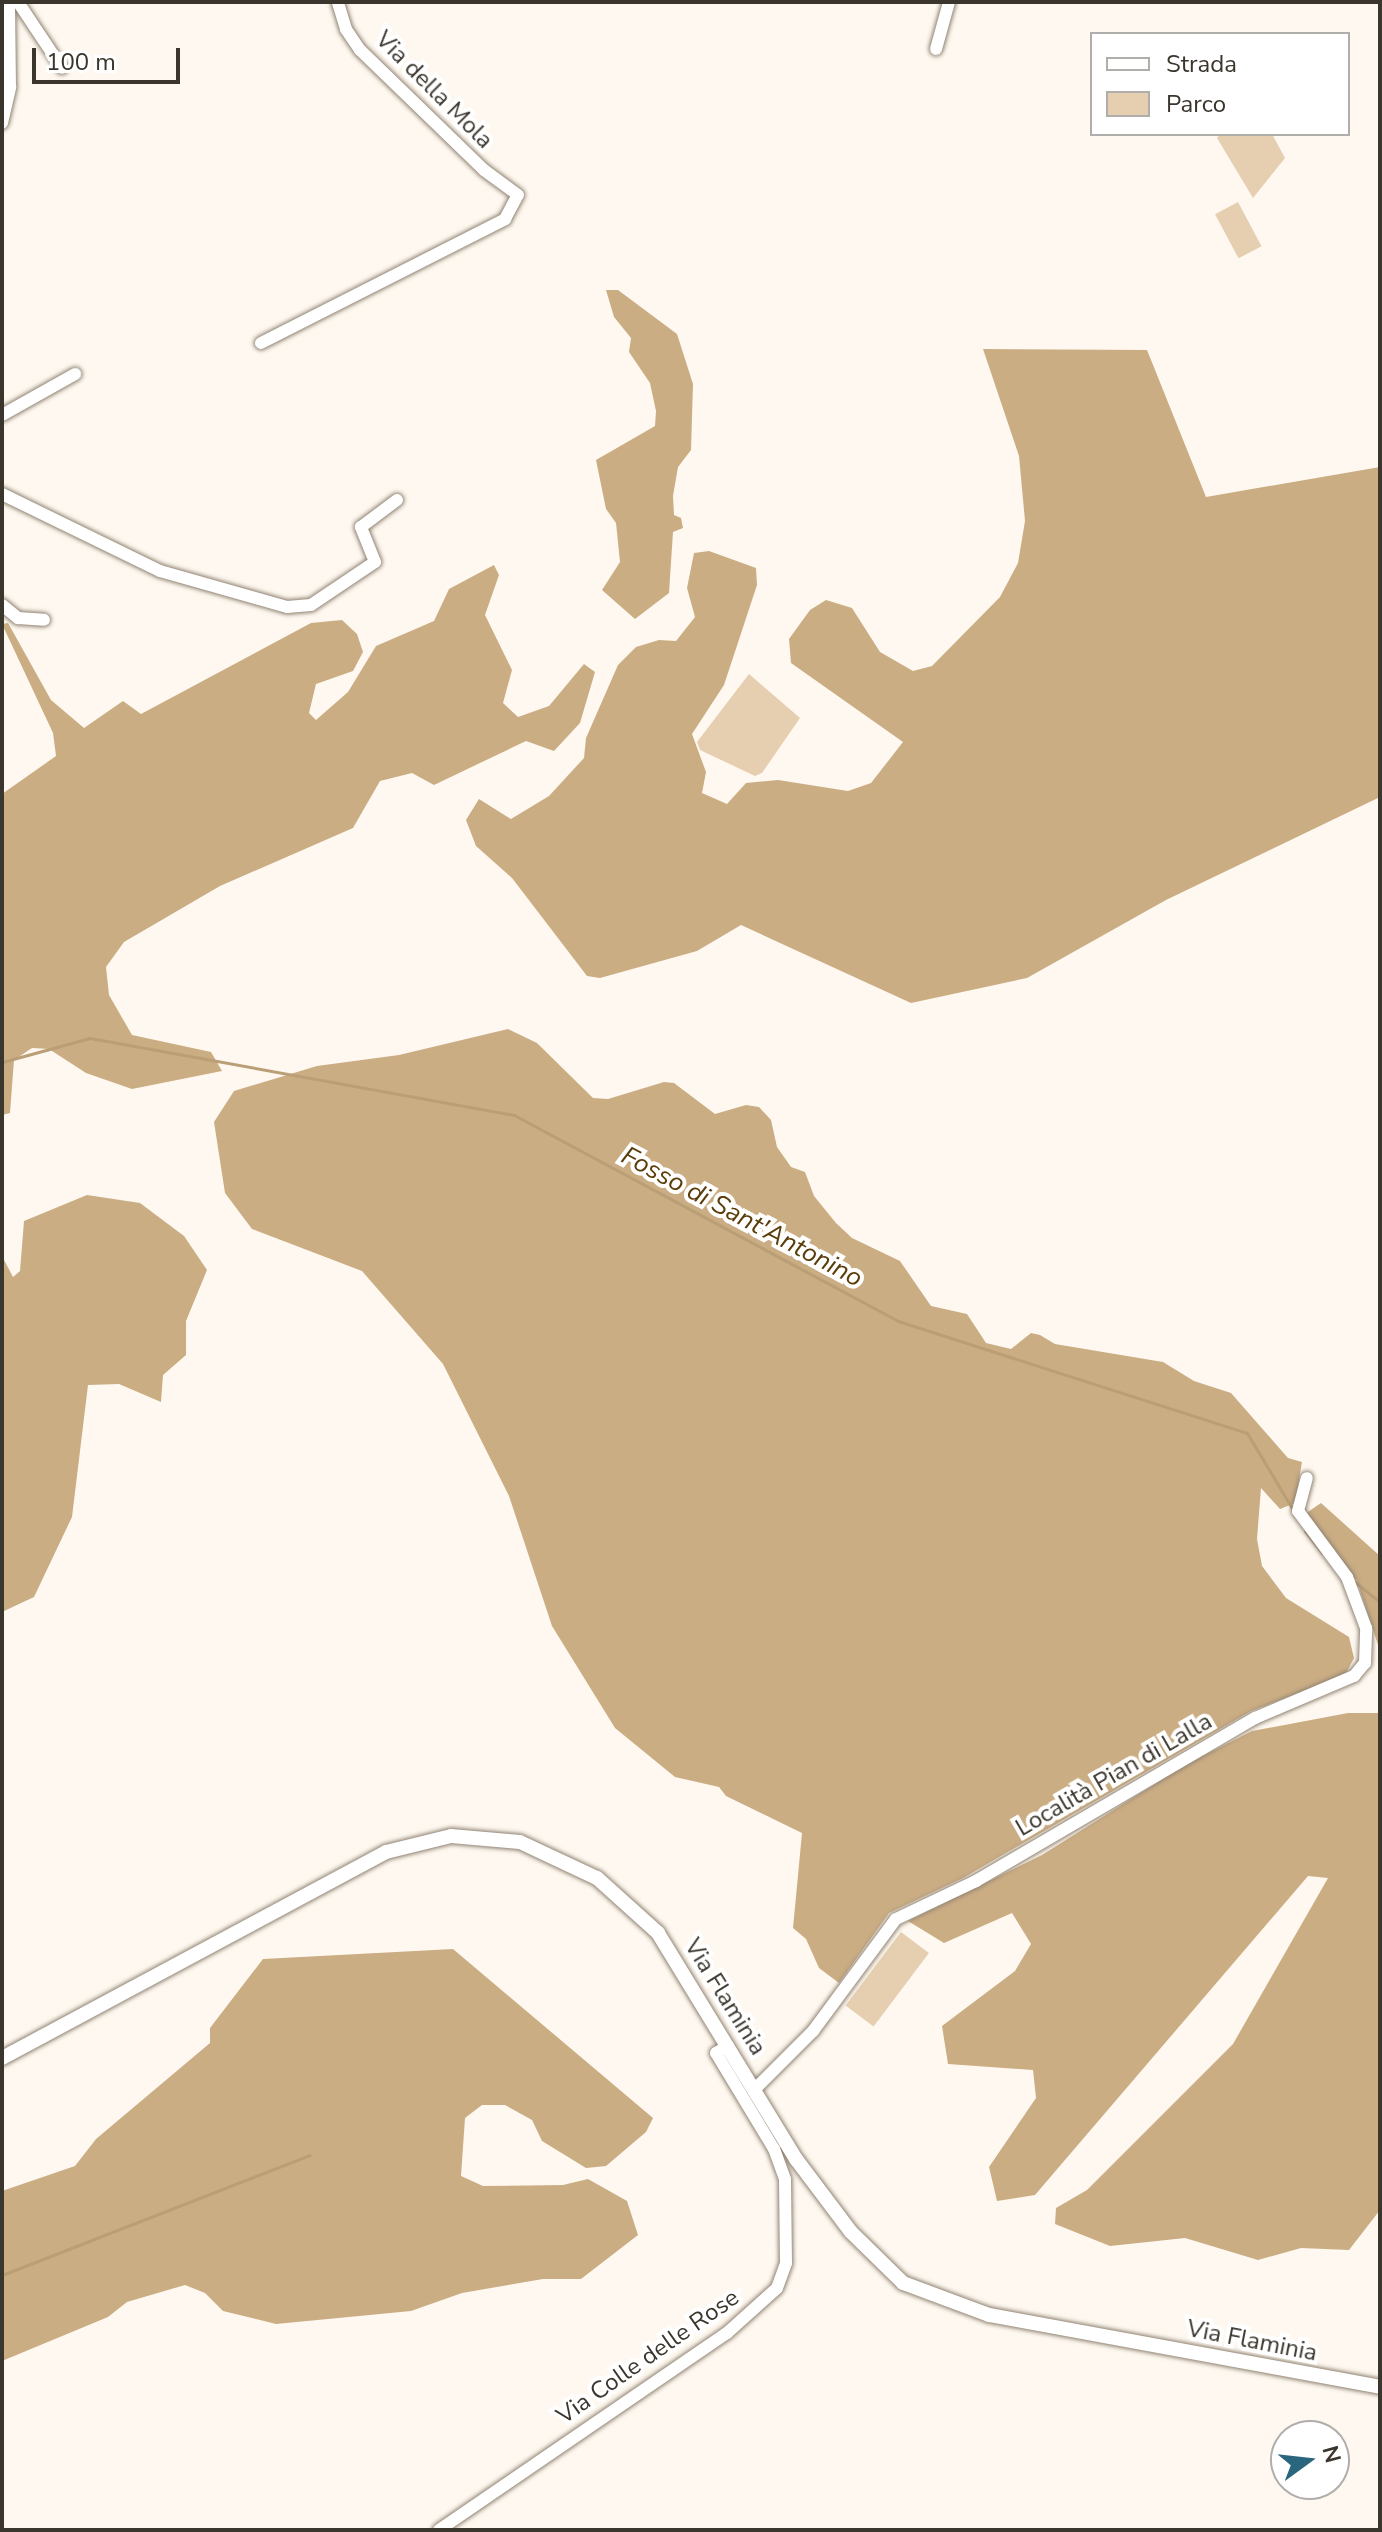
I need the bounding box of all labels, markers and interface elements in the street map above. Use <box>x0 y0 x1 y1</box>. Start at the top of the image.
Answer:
street label: Via della Mola <box>369 25 499 155</box>
scale bar <box>36 32 184 82</box>
legend <box>1090 32 1350 136</box>
text: 100 m <box>46 46 116 78</box>
text: Strada <box>1166 48 1237 80</box>
text: Parco <box>1166 88 1226 120</box>
water label: Fosso di Sant'Antonino <box>616 1140 868 1294</box>
street label: Località Pian di Lalla <box>1011 1707 1217 1843</box>
street label: Via Flaminia <box>678 1933 772 2061</box>
street label: Via Colle delle Rose <box>551 2283 745 2431</box>
street label: Via Flaminia <box>1184 2314 1320 2368</box>
north arrow <box>1270 2420 1350 2500</box>
text: N <box>1315 2442 1348 2466</box>

